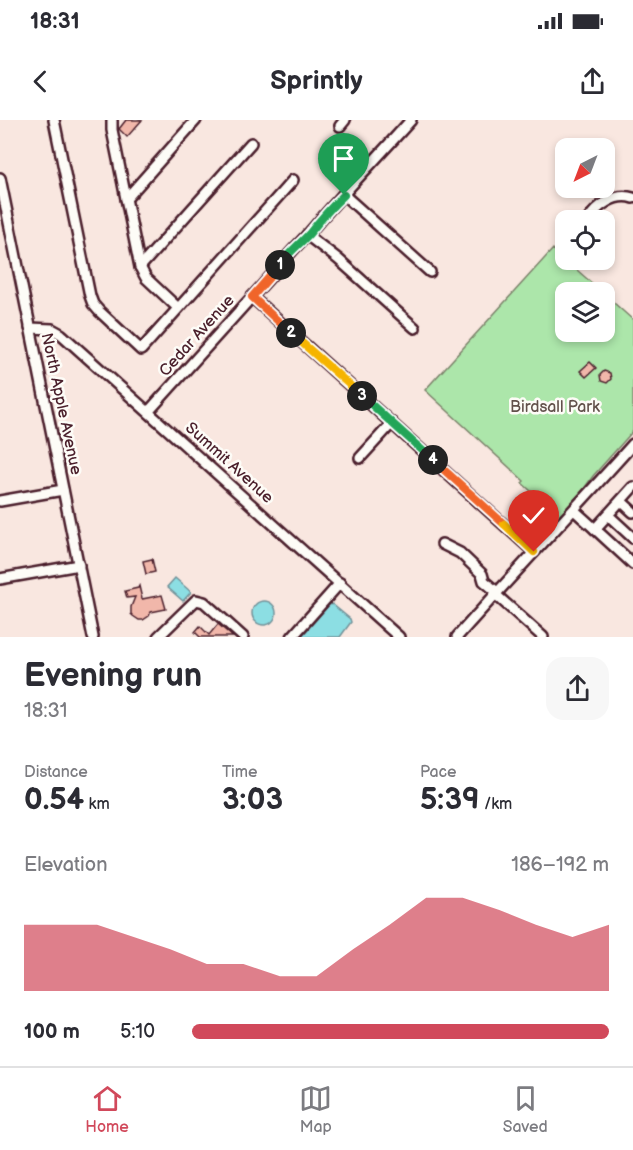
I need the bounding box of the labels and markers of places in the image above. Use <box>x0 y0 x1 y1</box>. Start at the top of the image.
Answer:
pin <box>318 133 369 195</box>
pin: 1 <box>265 250 295 280</box>
pin: 2 <box>276 318 306 348</box>
pin: 3 <box>347 381 377 411</box>
pin: 4 <box>418 445 448 475</box>
pin <box>508 490 559 552</box>

